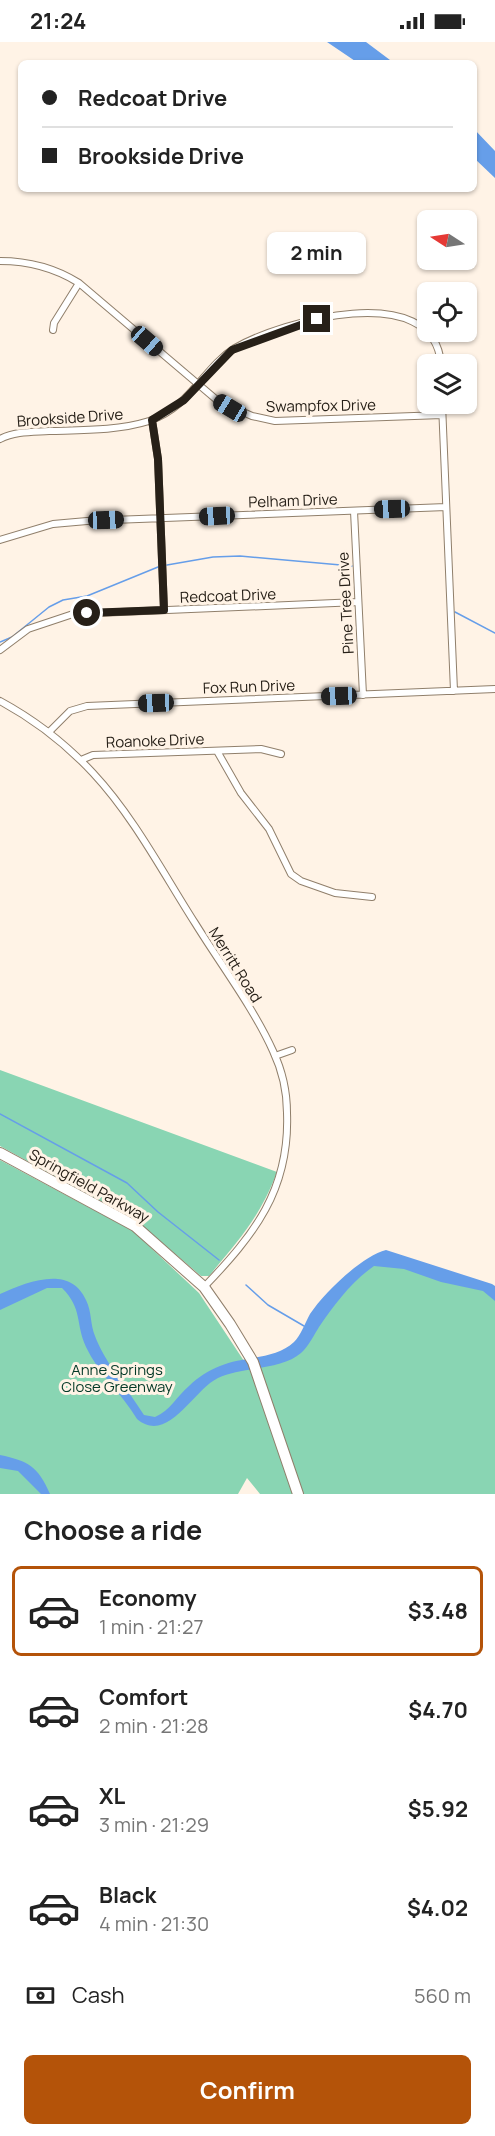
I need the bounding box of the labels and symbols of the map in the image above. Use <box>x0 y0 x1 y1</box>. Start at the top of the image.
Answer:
north arrow <box>417 210 477 270</box>
callout: 2 min <box>268 232 366 274</box>
route end <box>303 305 330 332</box>
car <box>128 322 166 360</box>
car <box>210 391 250 425</box>
street label: Swampfox Drive <box>266 394 376 417</box>
street label: Brookside Drive <box>16 403 124 432</box>
street label: Pelham Drive <box>248 488 338 513</box>
car <box>374 499 410 519</box>
car <box>199 506 235 526</box>
car <box>88 510 124 530</box>
street label: Pine Tree Drive <box>332 551 359 655</box>
street label: Redcoat Drive <box>179 583 277 608</box>
route start <box>73 599 100 626</box>
street label: Fox Run Drive <box>202 674 296 699</box>
car <box>321 686 357 706</box>
car <box>138 693 174 713</box>
street label: Roanoke Drive <box>105 728 205 753</box>
street label: Merritt Road <box>204 923 267 1007</box>
street label: Springfield Parkway <box>25 1144 153 1227</box>
park label: Anne Springs Close Greenway <box>61 1359 173 1397</box>

